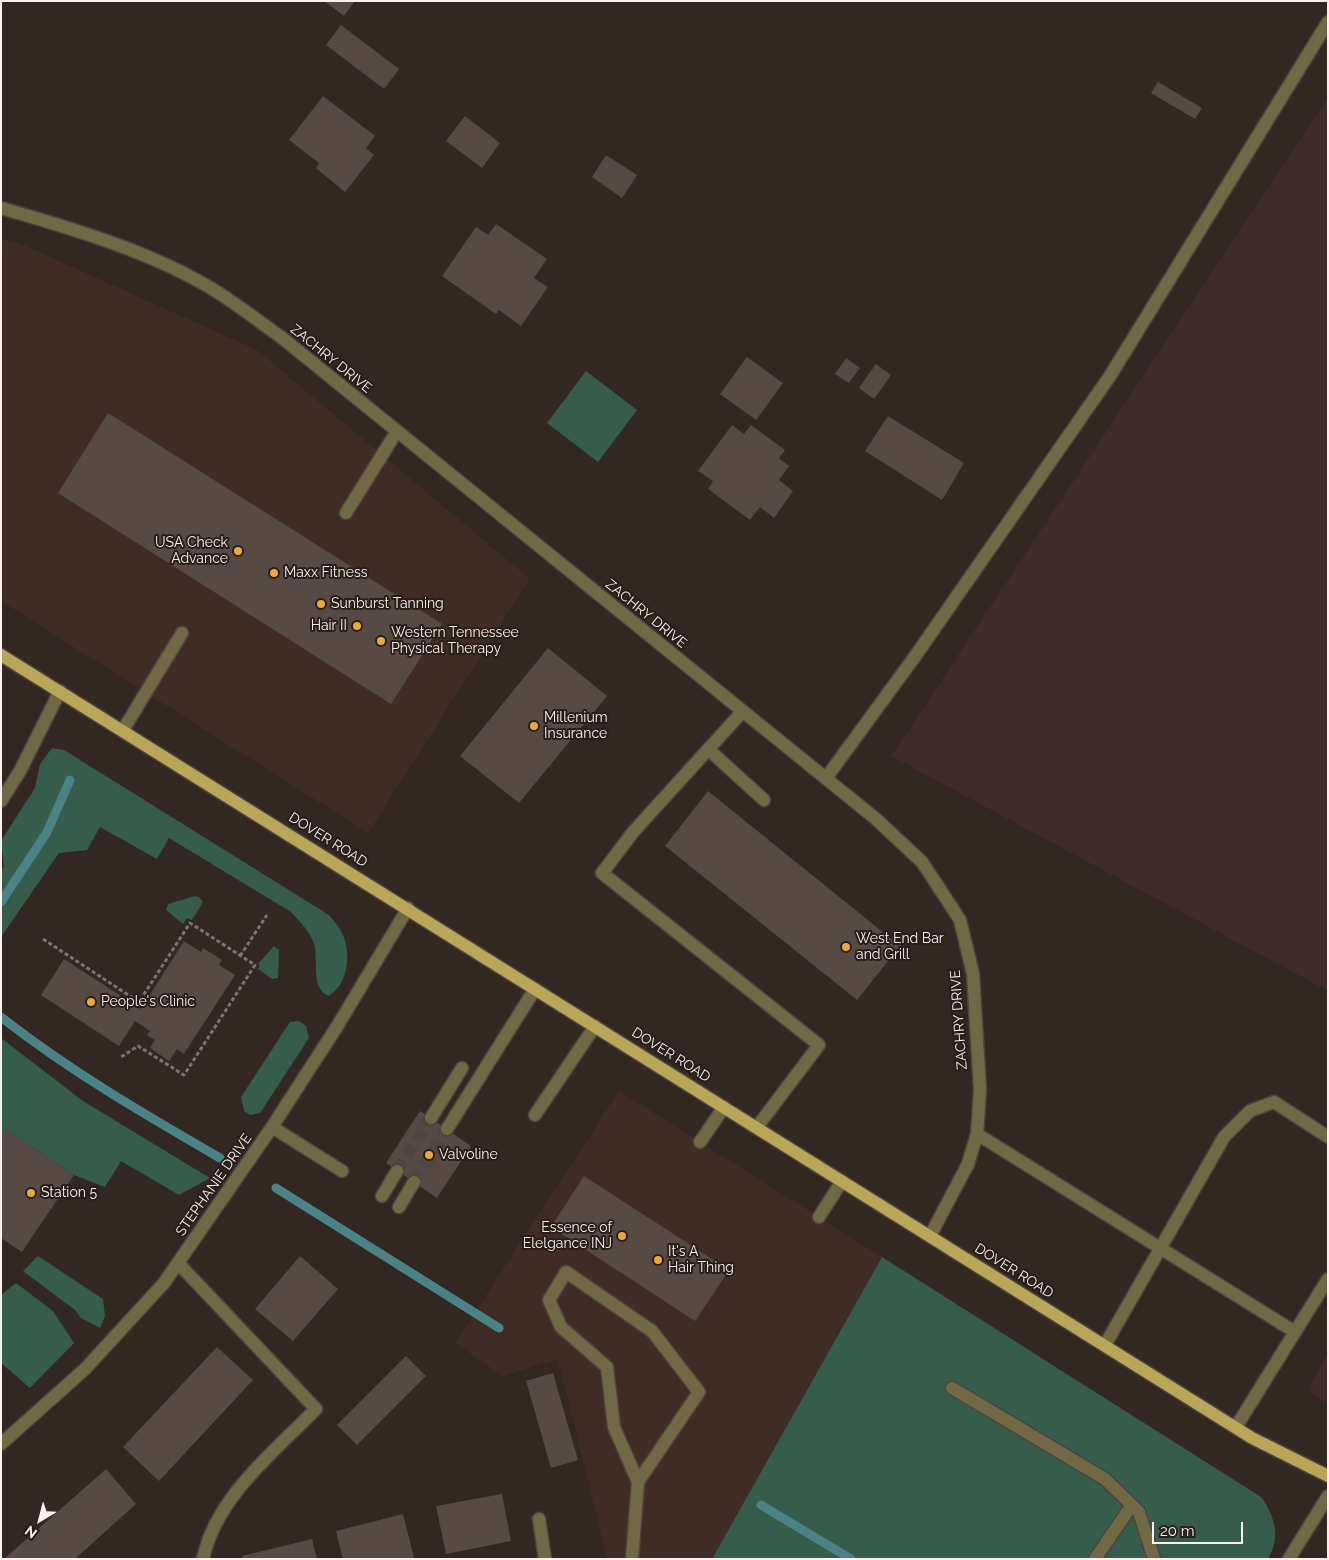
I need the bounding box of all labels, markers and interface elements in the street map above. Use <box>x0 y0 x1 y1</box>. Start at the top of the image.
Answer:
street label: ZACHRY DRIVE <box>287 321 375 397</box>
place label: USA Check Advance <box>155 535 228 568</box>
marker: USA Check Advance <box>232 545 244 557</box>
place label: Maxx Fitness <box>284 565 367 581</box>
marker: Maxx Fitness <box>268 567 280 579</box>
street label: ZACHRY DRIVE <box>602 576 690 652</box>
place label: Sunburst Tanning <box>331 596 444 612</box>
marker: Sunburst Tanning <box>315 598 327 610</box>
place label: Hair II <box>311 618 347 634</box>
marker: Hair II <box>351 620 363 632</box>
place label: Western Tennessee Physical Therapy <box>391 625 519 658</box>
marker: Western Tennessee Physical Therapy <box>375 635 387 647</box>
place label: Millenium Insurance <box>544 710 608 742</box>
marker: Millenium Insurance <box>528 720 540 732</box>
street label: DOVER ROAD <box>286 809 370 871</box>
place label: West End Bar and Grill <box>856 931 944 964</box>
marker: West End Bar and Grill <box>840 941 852 953</box>
street label: ZACHRY DRIVE <box>947 970 971 1070</box>
place label: People's Clinic <box>101 994 195 1010</box>
marker: People's Clinic <box>85 996 97 1008</box>
street label: DOVER ROAD <box>629 1024 713 1086</box>
street label: STEPHANIE DRIVE <box>172 1131 256 1239</box>
place label: Valvoline <box>439 1147 498 1163</box>
marker: Valvoline <box>423 1149 435 1161</box>
place label: Station 5 <box>41 1185 97 1201</box>
marker: Station 5 <box>25 1187 37 1199</box>
place label: Essence of Elelgance INJ <box>523 1220 612 1252</box>
marker: Essence of Elelgance INJ <box>616 1230 628 1242</box>
street label: DOVER ROAD <box>972 1240 1056 1302</box>
place label: It's A Hair Thing <box>668 1244 734 1276</box>
marker: It's A Hair Thing <box>652 1254 664 1266</box>
north arrow <box>15 1495 65 1545</box>
scale bar <box>1154 1512 1245 1544</box>
text: N <box>22 1522 40 1542</box>
text: 20 m <box>1160 1522 1195 1540</box>

